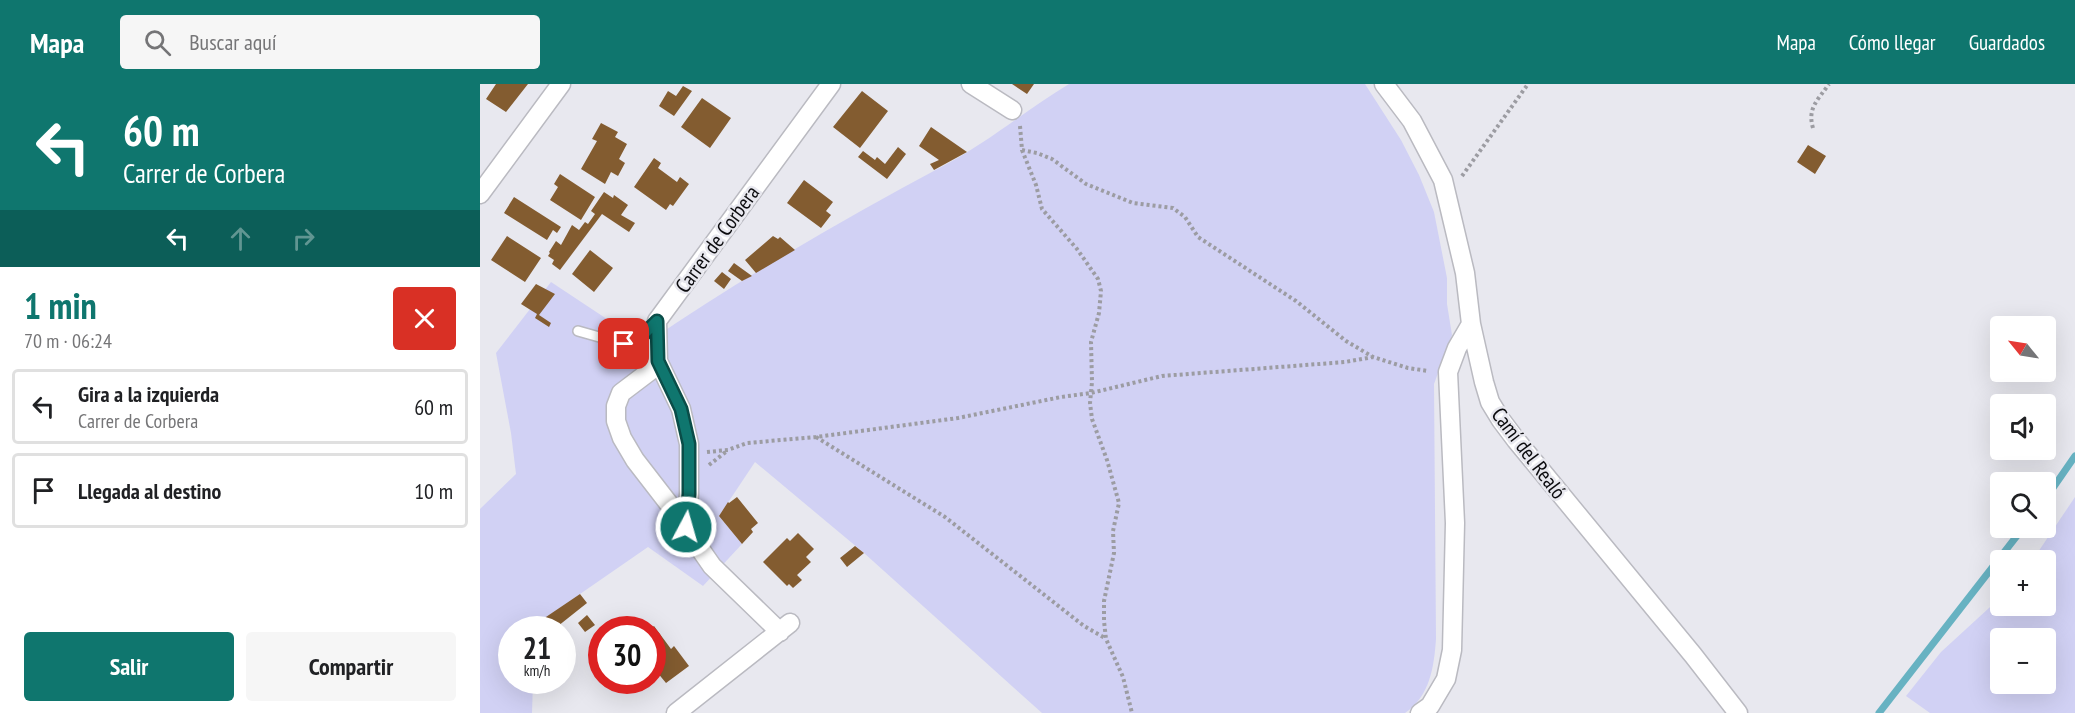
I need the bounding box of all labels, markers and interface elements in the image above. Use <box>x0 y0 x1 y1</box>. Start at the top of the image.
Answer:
search box <box>120 15 540 69</box>
text: Mapa <box>30 24 84 61</box>
icon: search <box>141 26 174 59</box>
text: Buscar aquí <box>189 28 277 56</box>
text: Mapa <box>1777 29 1816 56</box>
text: Cómo llegar <box>1849 29 1936 56</box>
text: Guardados <box>1969 29 2045 56</box>
text: 60 m <box>123 103 200 158</box>
icon: left <box>24 108 102 186</box>
text: Carrer de Corbera <box>123 156 285 190</box>
street label: Carrer de Corbera <box>669 180 765 298</box>
icon: left <box>161 222 194 255</box>
icon: ahead <box>224 222 257 255</box>
icon: right <box>287 222 320 255</box>
text: 1 min <box>24 282 97 329</box>
button: close <box>393 287 456 350</box>
north arrow <box>1990 316 2056 382</box>
map controls <box>1990 316 2056 694</box>
pin <box>598 318 649 369</box>
icon: arrive <box>607 327 640 360</box>
text: 70 m · 06:24 <box>24 328 112 354</box>
text: Gira a la izquierda <box>78 380 219 408</box>
icon: left <box>27 390 60 423</box>
text: 60 m <box>414 393 453 421</box>
button: sound <box>1990 394 2056 460</box>
street label: Camí del Realó <box>1486 402 1572 504</box>
text: Carrer de Corbera <box>78 408 198 434</box>
button: search <box>1990 472 2056 538</box>
icon: arrive <box>27 474 60 507</box>
text: Llegada al destino <box>78 477 221 505</box>
text: 10 m <box>414 477 453 505</box>
position arrow <box>654 495 718 559</box>
button: + <box>1990 550 2056 616</box>
speed limit sign: 30 <box>588 616 666 694</box>
text: 21 <box>523 628 551 667</box>
button: − <box>1990 628 2056 694</box>
button: Salir <box>24 632 234 701</box>
button: Compartir <box>246 632 456 701</box>
text: km/h <box>524 661 550 680</box>

